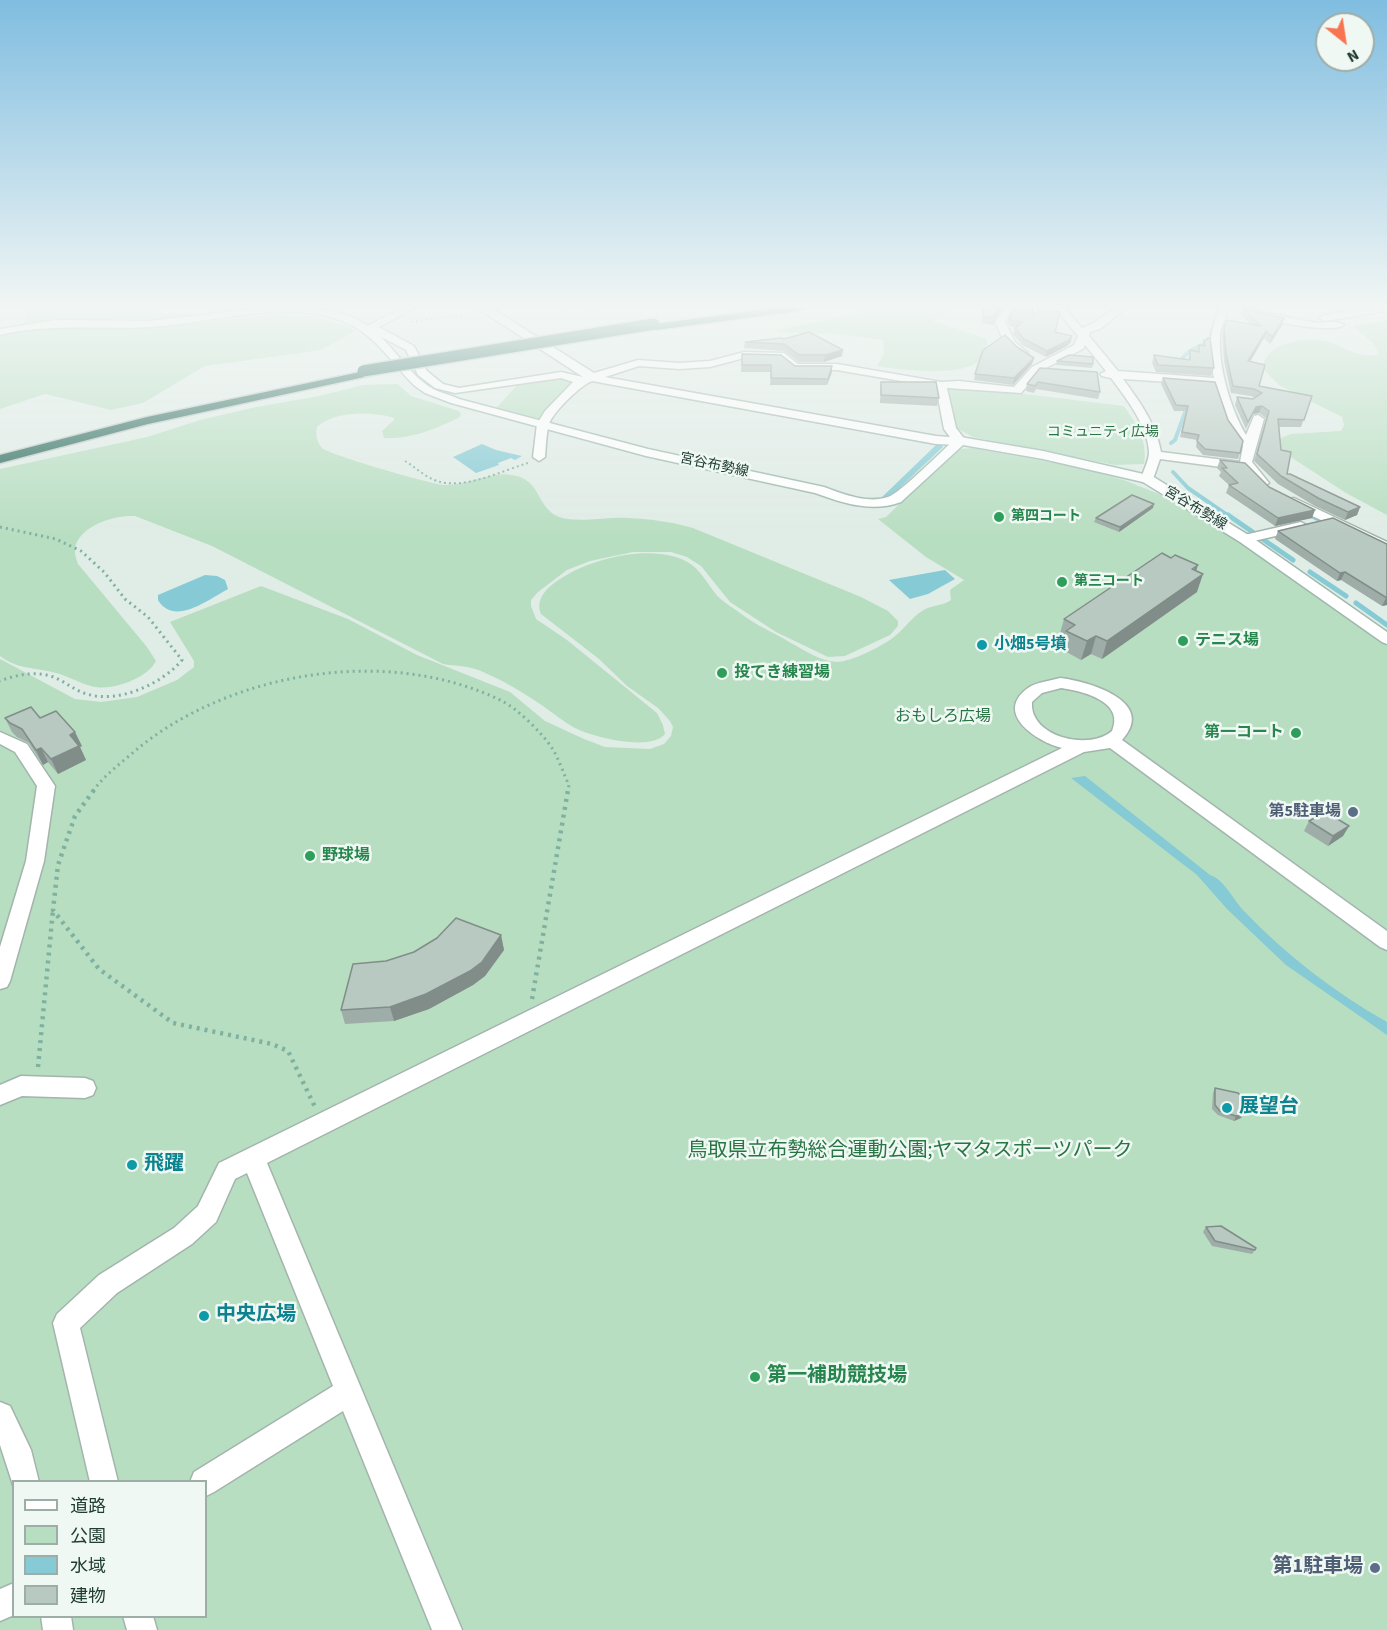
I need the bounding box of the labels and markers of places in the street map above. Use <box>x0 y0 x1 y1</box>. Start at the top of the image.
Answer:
place label: 第四コート <box>1011 509 1081 525</box>
marker: 第四コート <box>992 510 1006 524</box>
place label: 第三コート <box>1074 574 1144 590</box>
marker: 第三コート <box>1055 575 1069 589</box>
place label: テニス場 <box>1195 631 1259 651</box>
marker: テニス場 <box>1176 634 1190 648</box>
place label: 小畑5号墳 <box>994 635 1066 655</box>
marker: 小畑5号墳 <box>975 638 989 652</box>
place label: 投てき練習場 <box>734 663 830 683</box>
marker: 投てき練習場 <box>715 666 729 680</box>
place label: 第一コート <box>1204 723 1284 743</box>
marker: 第一コート <box>1289 726 1303 740</box>
place label: 第5駐車場 <box>1269 802 1341 822</box>
marker: 第5駐車場 <box>1346 805 1360 819</box>
place label: 野球場 <box>322 846 370 866</box>
marker: 野球場 <box>303 849 317 863</box>
place label: 展望台 <box>1239 1096 1299 1120</box>
marker: 展望台 <box>1220 1101 1234 1115</box>
place label: 飛躍 <box>144 1153 184 1177</box>
marker: 飛躍 <box>125 1158 139 1172</box>
place label: 中央広場 <box>216 1304 296 1328</box>
marker: 中央広場 <box>197 1309 211 1323</box>
place label: 第一補助競技場 <box>767 1365 907 1389</box>
marker: 第一補助競技場 <box>748 1370 762 1384</box>
place label: 第1駐車場 <box>1272 1556 1363 1580</box>
marker: 第1駐車場 <box>1368 1561 1382 1575</box>

